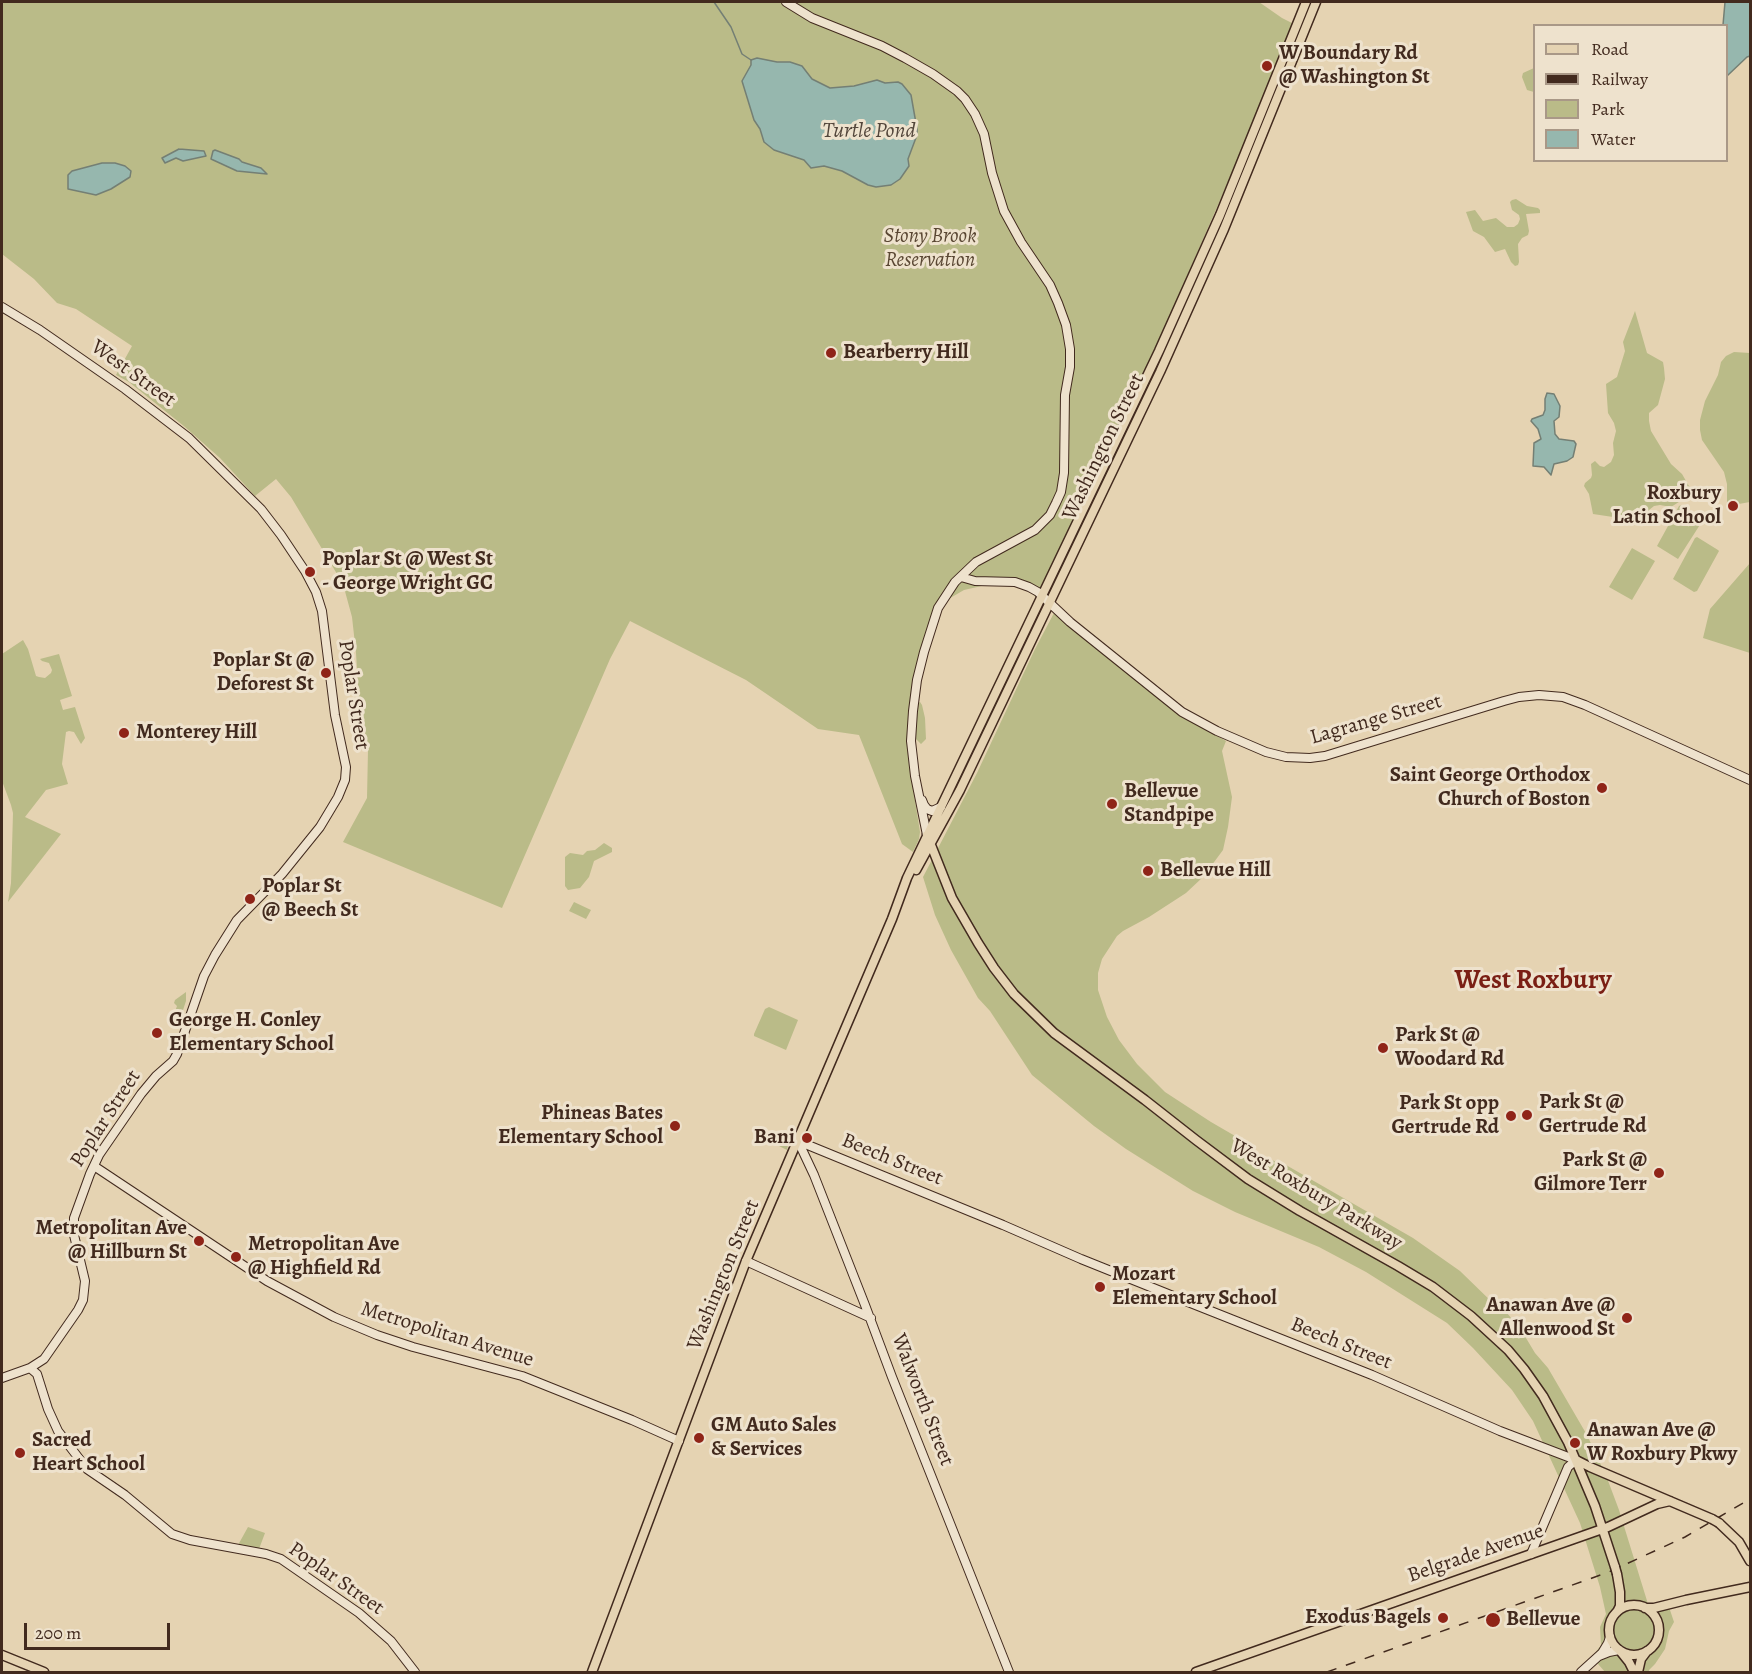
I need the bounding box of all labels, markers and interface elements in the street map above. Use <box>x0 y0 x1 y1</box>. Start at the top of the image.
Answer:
legend <box>1533 24 1728 162</box>
text: Road <box>1591 37 1628 61</box>
place label: W Boundary Rd @ Washington St <box>1279 41 1430 91</box>
marker: W Boundary Rd @ Washington St <box>1260 59 1274 73</box>
text: Railway <box>1591 67 1648 91</box>
text: Park <box>1591 97 1625 121</box>
water label: Turtle Pond <box>822 119 916 145</box>
text: Water <box>1591 127 1636 151</box>
park label: Stony Brook Reservation <box>884 224 976 274</box>
street label: West Street <box>86 335 180 413</box>
place label: Bearberry Hill <box>843 340 968 366</box>
marker: Bearberry Hill <box>824 346 838 360</box>
street label: Washington Street <box>1058 370 1150 524</box>
place label: Roxbury Latin School <box>1613 481 1721 531</box>
marker: Roxbury Latin School <box>1726 499 1740 513</box>
place label: Poplar St @ West St - George Wright GC <box>322 547 493 597</box>
marker: Poplar St @ West St - George Wright GC <box>303 565 317 579</box>
street label: Poplar Street <box>332 638 374 752</box>
place label: Poplar St @ Deforest St <box>213 648 314 698</box>
marker: Poplar St @ Deforest St <box>319 666 333 680</box>
street label: Lagrange Street <box>1307 689 1445 751</box>
place label: Monterey Hill <box>136 720 257 746</box>
marker: Monterey Hill <box>117 726 131 740</box>
place label: Saint George Orthodox Church of Boston <box>1390 763 1590 813</box>
place label: Bellevue Standpipe <box>1124 779 1214 829</box>
marker: Saint George Orthodox Church of Boston <box>1595 781 1609 795</box>
marker: Bellevue Standpipe <box>1105 797 1119 811</box>
place label: Bellevue Hill <box>1160 858 1271 884</box>
marker: Bellevue Hill <box>1141 864 1155 878</box>
place label: Poplar St @ Beech St <box>262 874 358 924</box>
marker: Poplar St @ Beech St <box>243 892 257 906</box>
district label: West Roxbury <box>1454 965 1612 997</box>
place label: George H. Conley Elementary School <box>169 1008 334 1058</box>
place label: Park St @ Woodard Rd <box>1395 1023 1504 1073</box>
marker: George H. Conley Elementary School <box>150 1026 164 1040</box>
marker: Park St @ Woodard Rd <box>1376 1041 1390 1055</box>
street label: Poplar Street <box>65 1066 147 1172</box>
place label: Park St @ Gertrude Rd <box>1539 1090 1647 1140</box>
place label: Park St opp Gertrude Rd <box>1391 1091 1499 1141</box>
place label: Phineas Bates Elementary School <box>498 1101 663 1151</box>
marker: Park St @ Gertrude Rd <box>1520 1108 1534 1122</box>
marker: Park St opp Gertrude Rd <box>1504 1109 1518 1123</box>
marker: Phineas Bates Elementary School <box>668 1119 682 1133</box>
place label: Bani <box>754 1125 795 1151</box>
street label: Beech Street <box>838 1128 946 1192</box>
marker: Bani <box>800 1131 814 1145</box>
street label: West Roxbury Parkway <box>1226 1134 1406 1256</box>
place label: Park St @ Gilmore Terr <box>1534 1148 1647 1198</box>
marker: Park St @ Gilmore Terr <box>1652 1166 1666 1180</box>
street label: Washington Street <box>682 1196 766 1354</box>
place label: Metropolitan Ave @ Hillburn St <box>36 1216 187 1266</box>
place label: Metropolitan Ave @ Highfield Rd <box>248 1232 399 1282</box>
marker: Metropolitan Ave @ Hillburn St <box>192 1234 206 1248</box>
marker: Metropolitan Ave @ Highfield Rd <box>229 1250 243 1264</box>
place label: Mozart Elementary School <box>1112 1262 1277 1312</box>
marker: Mozart Elementary School <box>1093 1280 1107 1294</box>
place label: Anawan Ave @ Allenwood St <box>1486 1293 1615 1343</box>
street label: Metropolitan Avenue <box>357 1297 537 1373</box>
marker: Anawan Ave @ Allenwood St <box>1620 1311 1634 1325</box>
street label: Beech Street <box>1287 1312 1395 1376</box>
street label: Walworth Street <box>885 1330 959 1470</box>
place label: GM Auto Sales & Services <box>711 1413 837 1463</box>
place label: Anawan Ave @ W Roxbury Pkwy <box>1587 1418 1737 1468</box>
place label: Sacred Heart School <box>32 1428 145 1478</box>
marker: GM Auto Sales & Services <box>692 1431 706 1445</box>
marker: Anawan Ave @ W Roxbury Pkwy <box>1568 1436 1582 1450</box>
marker: Sacred Heart School <box>13 1446 27 1460</box>
street label: Belgrade Avenue <box>1405 1519 1547 1589</box>
street label: Poplar Street <box>283 1537 389 1621</box>
place label: Exodus Bagels <box>1305 1605 1431 1631</box>
place label: Bellevue <box>1506 1607 1580 1633</box>
scale bar <box>27 1611 172 1649</box>
marker: Exodus Bagels <box>1436 1611 1450 1625</box>
marker: Bellevue <box>1484 1611 1502 1629</box>
text: 200 m <box>35 1621 81 1645</box>

